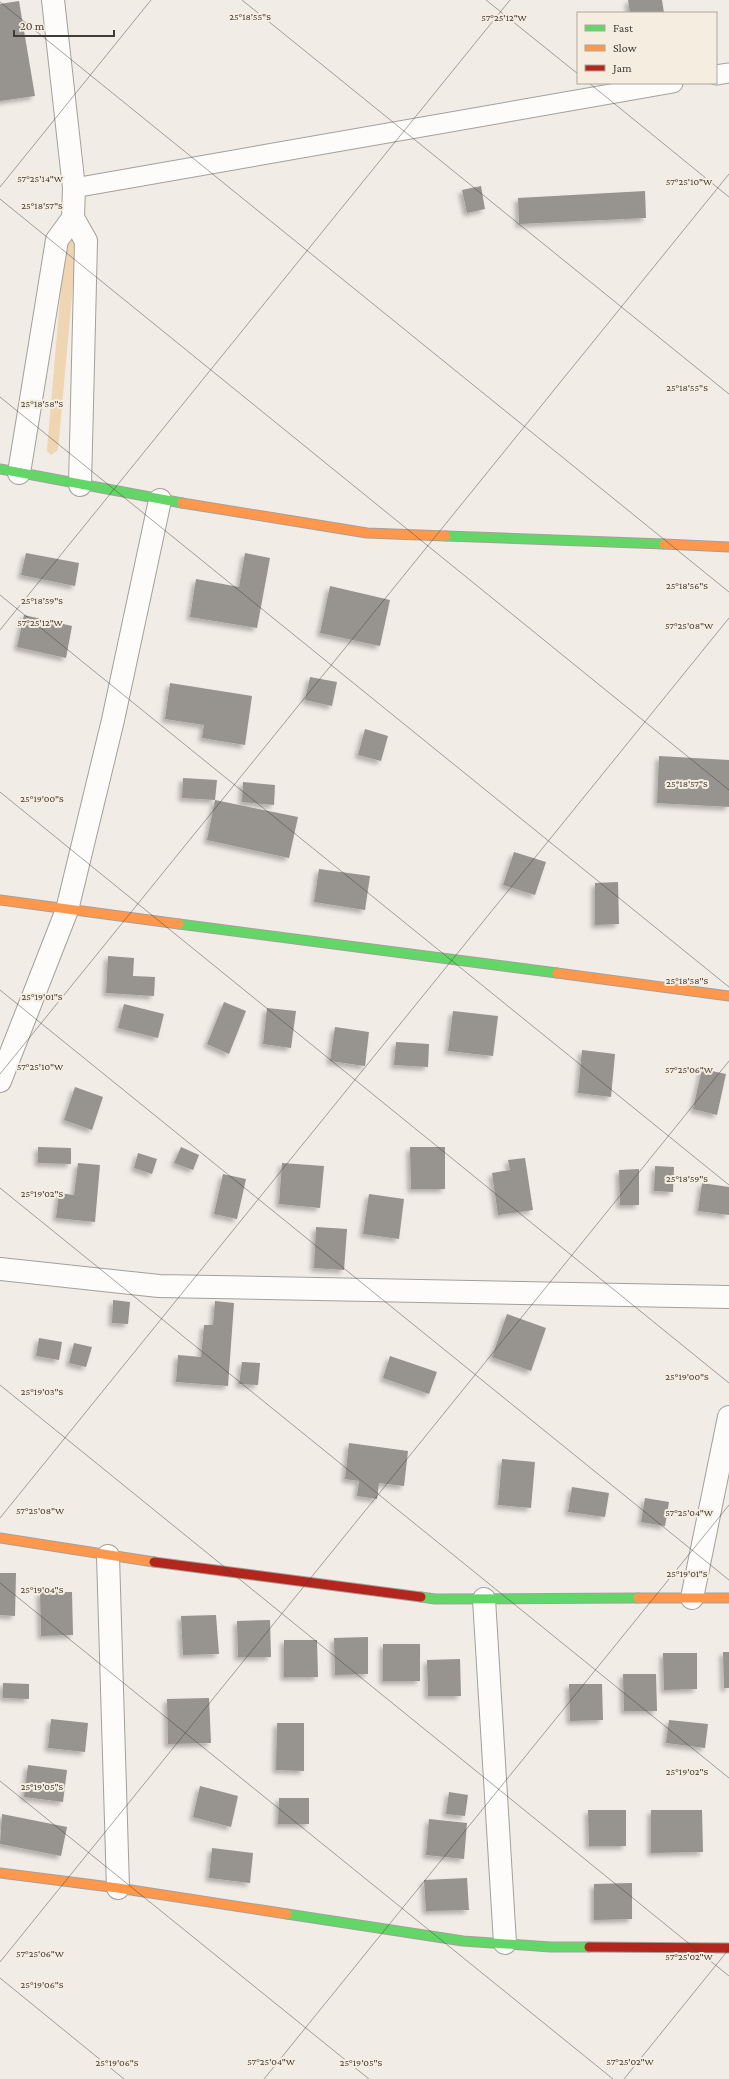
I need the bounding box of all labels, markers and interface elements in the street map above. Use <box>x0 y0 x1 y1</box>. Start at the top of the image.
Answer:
text: 25°18'55"S <box>229 11 271 22</box>
scale bar <box>14 12 114 38</box>
text: 57°25'12"W <box>481 12 528 23</box>
legend <box>577 12 717 84</box>
text: 20 m <box>20 19 45 33</box>
text: Fast <box>613 21 634 35</box>
text: Slow <box>613 41 637 55</box>
text: Jam <box>612 61 632 75</box>
text: 57°25'14"W <box>17 173 64 184</box>
text: 57°25'10"W <box>666 176 713 187</box>
text: 25°18'57"S <box>21 200 63 211</box>
text: 25°18'55"S <box>666 382 708 393</box>
text: 25°18'58"S <box>21 398 64 409</box>
text: 25°18'56"S <box>666 580 708 591</box>
text: 25°18'59"S <box>21 595 63 606</box>
text: 57°25'12"W <box>17 617 64 628</box>
text: 57°25'08"W <box>665 620 714 631</box>
text: 25°18'57"S <box>666 778 708 789</box>
text: 25°19'00"S <box>20 793 64 804</box>
text: 25°18'58"S <box>666 975 709 986</box>
text: 25°19'01"S <box>22 991 63 1002</box>
text: 57°25'10"W <box>17 1061 64 1072</box>
text: 57°25'06"W <box>665 1064 714 1075</box>
text: 25°18'59"S <box>666 1173 708 1184</box>
text: 25°19'02"S <box>21 1188 64 1199</box>
text: 25°19'00"S <box>665 1371 709 1382</box>
text: 25°19'03"S <box>21 1386 64 1397</box>
text: 57°25'08"W <box>16 1505 65 1516</box>
text: 57°25'04"W <box>665 1507 714 1518</box>
text: 25°19'01"S <box>667 1568 708 1579</box>
text: 25°19'04"S <box>21 1584 64 1595</box>
text: 25°19'02"S <box>666 1766 709 1777</box>
text: 25°19'05"S <box>21 1781 64 1792</box>
text: 57°25'06"W <box>16 1948 65 1959</box>
text: 57°25'02"W <box>665 1951 714 1962</box>
text: 25°19'06"S <box>21 1979 64 1990</box>
text: 57°25'04"W <box>247 2056 296 2067</box>
text: 57°25'02"W <box>606 2056 655 2067</box>
text: 25°19'06"S <box>96 2057 139 2068</box>
text: 25°19'05"S <box>340 2057 383 2068</box>

